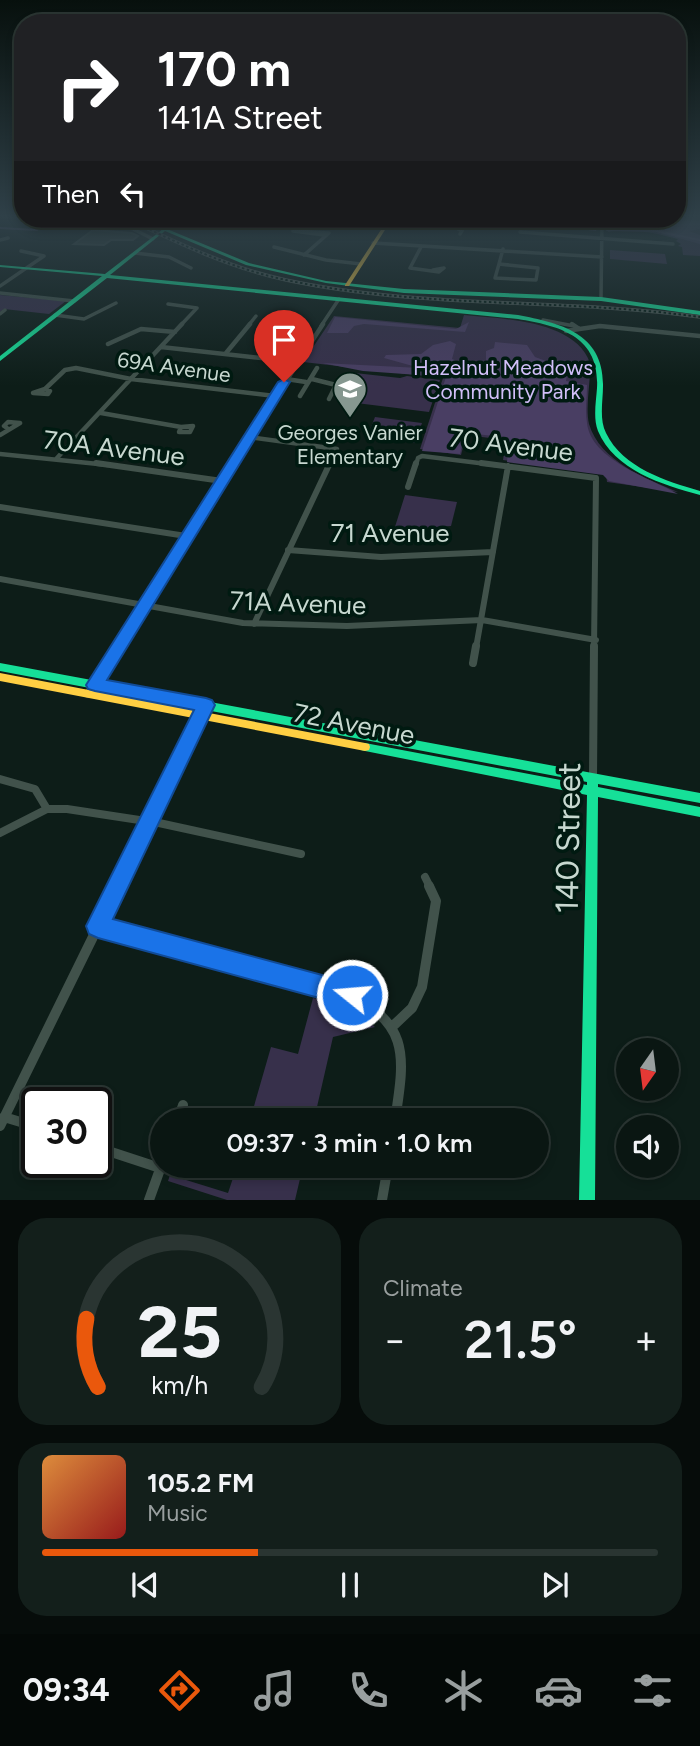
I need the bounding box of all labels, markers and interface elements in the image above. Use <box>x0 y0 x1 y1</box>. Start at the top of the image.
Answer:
text: 170 m <box>157 39 291 98</box>
icon: right <box>42 42 133 133</box>
text: 141A Street <box>157 99 322 137</box>
icon: left <box>114 175 152 213</box>
text: Then <box>42 178 100 210</box>
pin <box>254 310 314 382</box>
icon: arrive <box>265 321 303 359</box>
street label: 69A Avenue <box>116 347 232 387</box>
park label: Hazelnut Meadows Community Park <box>413 355 593 404</box>
school or university icon: Georges Vanier Elementary <box>331 370 369 419</box>
place label: Georges Vanier Elementary <box>277 420 423 469</box>
street label: 70 Avenue <box>447 422 575 468</box>
street label: 70A Avenue <box>41 423 187 473</box>
street label: 71 Avenue <box>330 517 450 549</box>
street label: 71A Avenue <box>229 585 367 621</box>
street label: 72 Avenue <box>291 697 417 751</box>
street label: 140 Street <box>548 762 588 914</box>
position arrow <box>315 958 389 1032</box>
north arrow <box>616 1038 679 1101</box>
map controls <box>616 1038 679 1178</box>
speed limit sign: 30 <box>21 1087 112 1178</box>
button: sound <box>616 1115 679 1178</box>
text: 09:37 · 3 min · 1.0 km <box>226 1127 473 1159</box>
text: Climate <box>383 1274 462 1302</box>
text: 25 <box>137 1289 222 1376</box>
text: 21.5° <box>464 1309 577 1371</box>
text: − <box>383 1317 407 1363</box>
text: + <box>634 1317 658 1363</box>
text: km/h <box>151 1370 208 1400</box>
text: 105.2 FM <box>147 1467 254 1499</box>
text: Music <box>147 1499 208 1527</box>
icon: previous <box>126 1566 164 1604</box>
icon: pause <box>331 1566 369 1604</box>
icon: next <box>536 1566 574 1604</box>
icon: directions <box>155 1666 204 1715</box>
icon: music <box>250 1666 299 1715</box>
icon: phone <box>344 1666 393 1715</box>
icon: climate <box>439 1666 488 1715</box>
icon: car <box>534 1666 583 1715</box>
icon: filters <box>628 1666 677 1715</box>
text: 09:34 <box>23 1671 110 1709</box>

